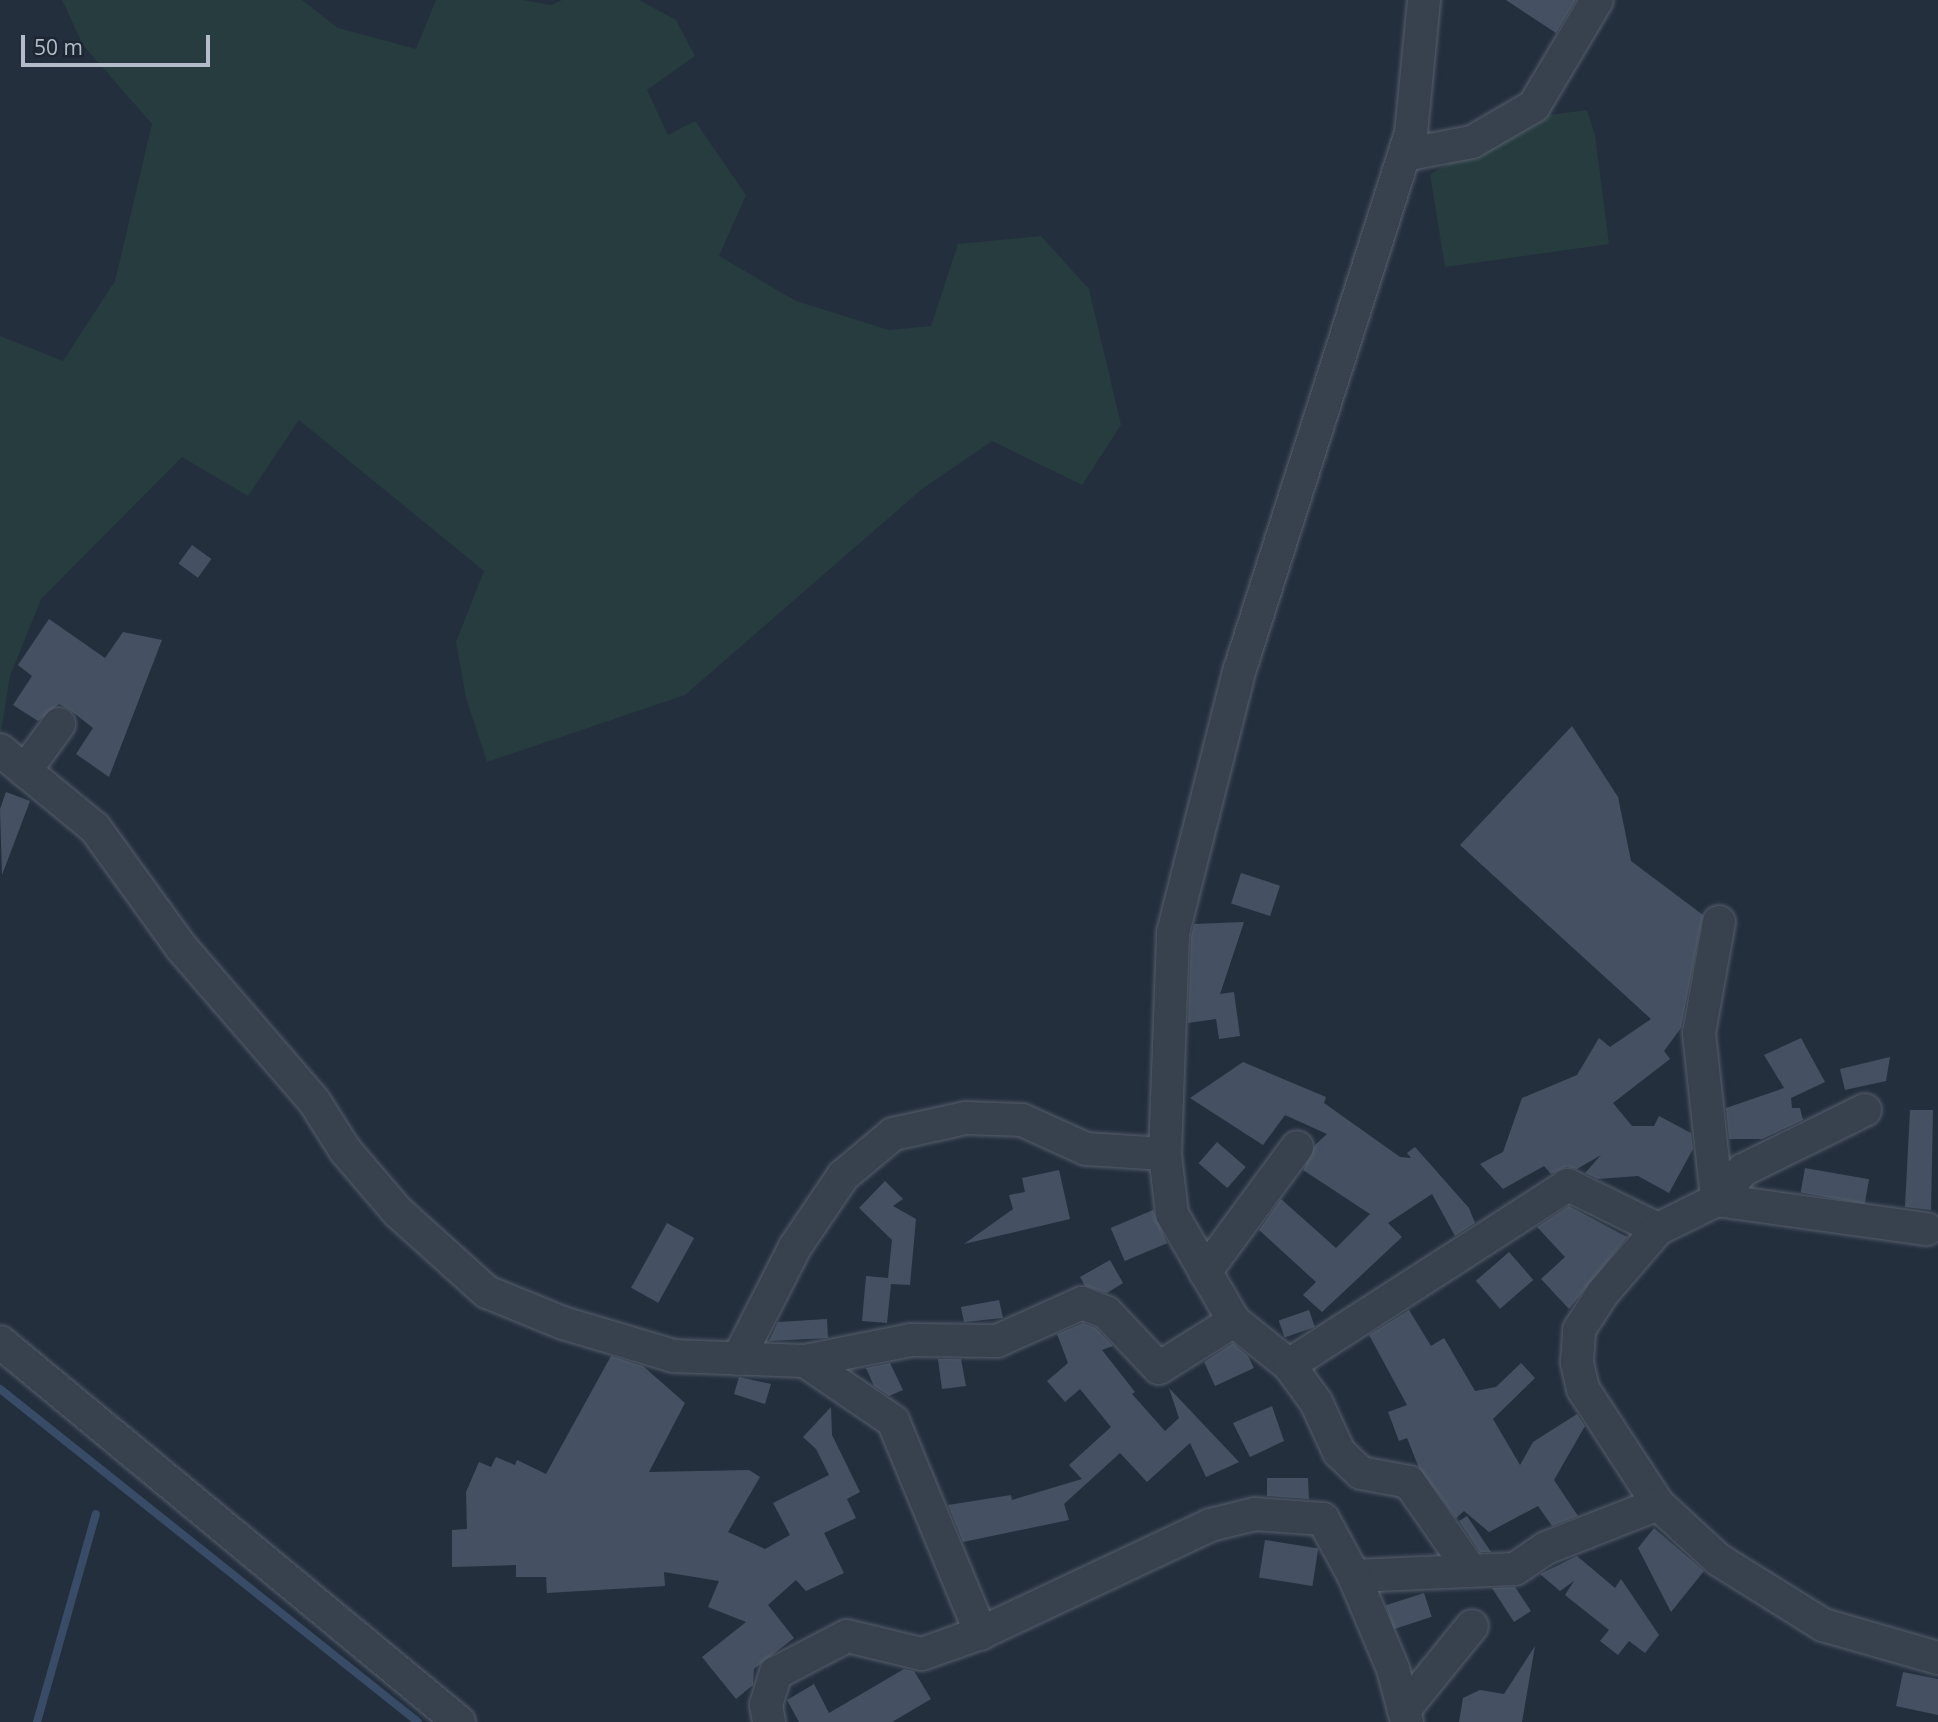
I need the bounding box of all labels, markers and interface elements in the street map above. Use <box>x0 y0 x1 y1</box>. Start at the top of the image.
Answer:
scale bar <box>24 21 214 65</box>
text: 50 m <box>34 33 83 61</box>

